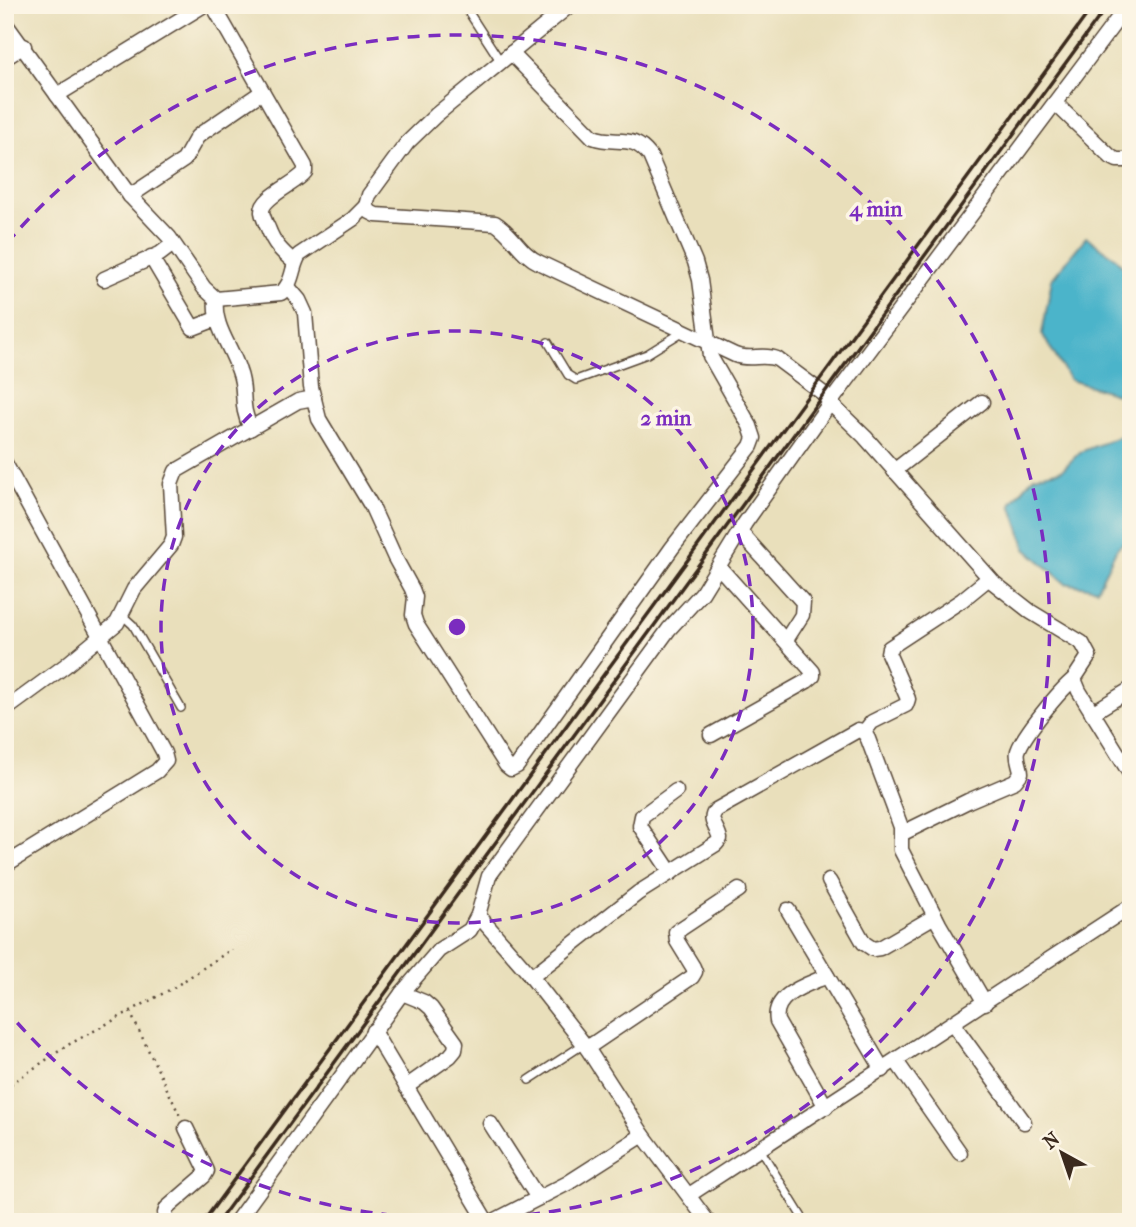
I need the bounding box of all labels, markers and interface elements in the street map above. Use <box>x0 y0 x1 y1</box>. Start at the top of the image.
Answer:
text: 4 min <box>849 197 903 222</box>
text: 2 min <box>640 406 692 430</box>
centre of rings <box>445 615 469 639</box>
north arrow <box>1028 1118 1098 1188</box>
text: N <box>1039 1127 1065 1154</box>

